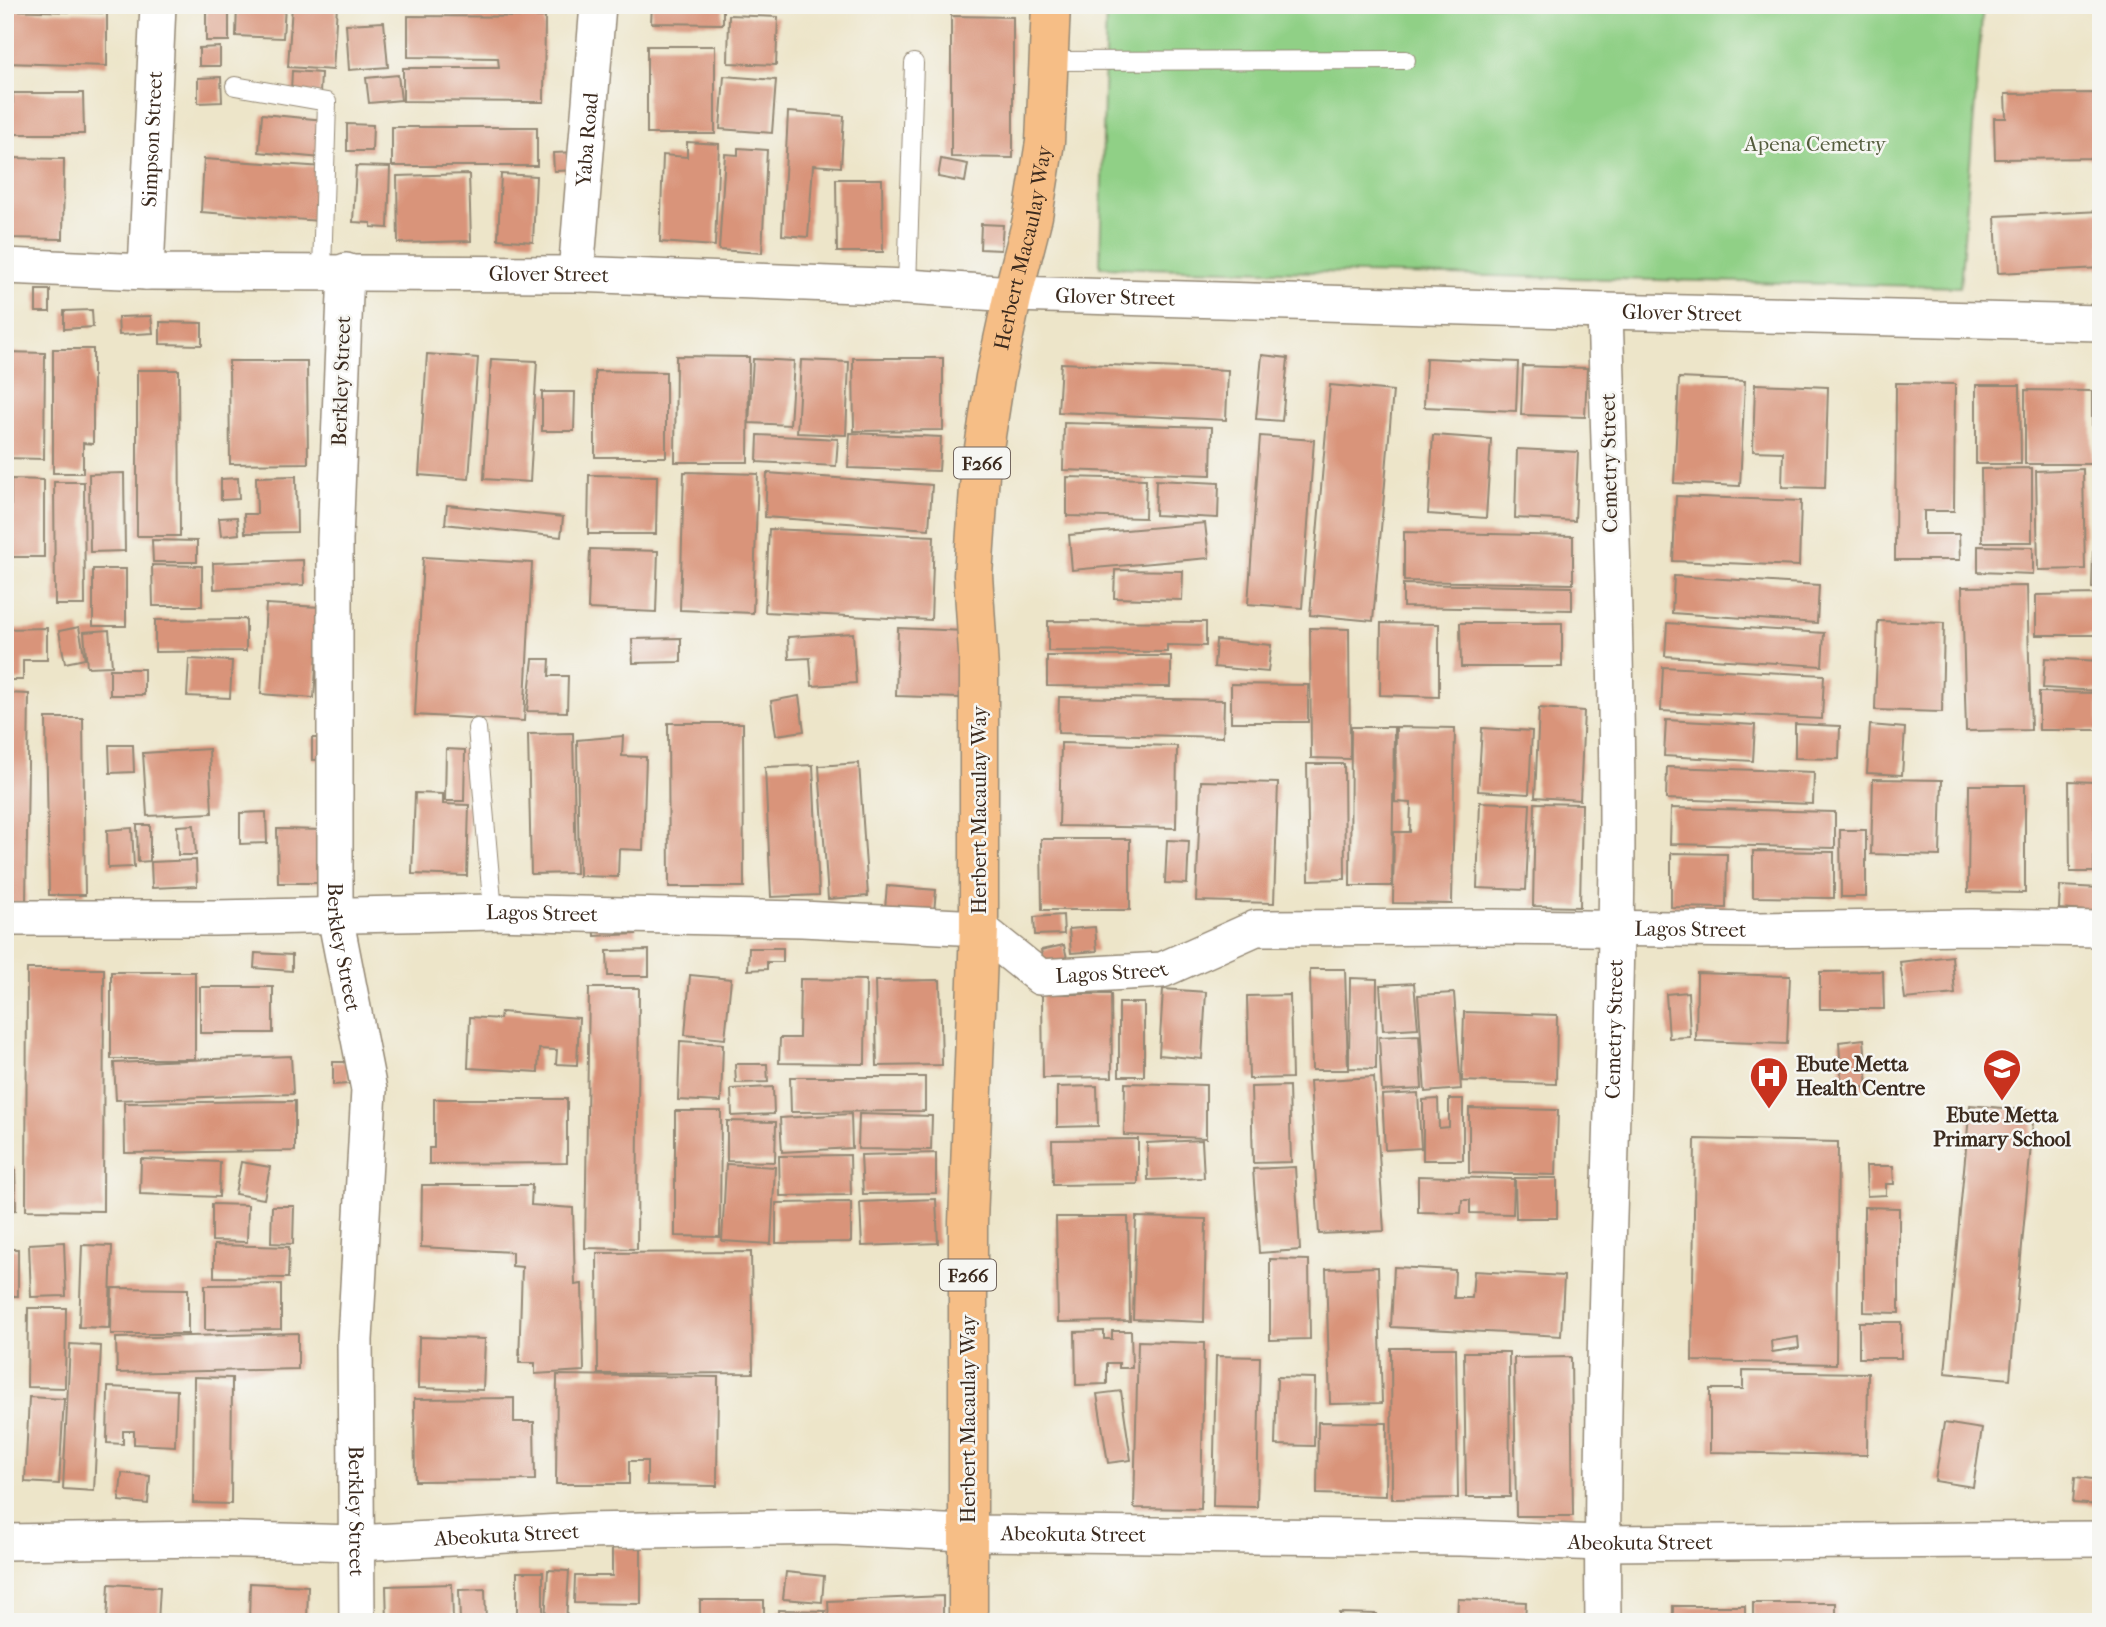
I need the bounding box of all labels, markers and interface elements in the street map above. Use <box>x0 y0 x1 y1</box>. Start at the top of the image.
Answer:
street label: Simpson Street <box>137 70 167 208</box>
street label: Yaba Road <box>571 91 603 188</box>
park label: Apena Cemetry <box>1743 132 1887 156</box>
street label: Herbert Macaulay Way <box>989 143 1056 352</box>
street label: Glover Street <box>489 262 610 287</box>
street label: Glover Street <box>1055 283 1176 311</box>
street label: Glover Street <box>1622 299 1743 326</box>
street label: Berkley Street <box>327 315 355 447</box>
street label: Cemetry Street <box>1596 392 1622 533</box>
road number: F266 <box>954 447 1010 478</box>
street label: Herbert Macaulay Way <box>967 705 991 914</box>
street label: Berkley Street <box>323 883 365 1014</box>
street label: Lagos Street <box>486 900 599 926</box>
street label: Lagos Street <box>1634 917 1747 942</box>
street label: Lagos Street <box>1055 957 1172 988</box>
street label: Cemetry Street <box>1600 959 1628 1099</box>
school or university icon: Ebute Metta Primary School <box>1981 1047 2023 1102</box>
place label: Ebute Metta Health Centre <box>1796 1052 1926 1100</box>
hospital icon: Ebute Metta Health Centre <box>1748 1055 1790 1110</box>
place label: Ebute Metta Primary School <box>1933 1103 2071 1151</box>
road number: F266 <box>940 1260 996 1290</box>
street label: Herbert Macaulay Way <box>956 1314 980 1523</box>
street label: Berkley Street <box>344 1446 369 1577</box>
street label: Abeokuta Street <box>432 1519 580 1551</box>
street label: Abeokuta Street <box>1000 1521 1147 1547</box>
street label: Abeokuta Street <box>1566 1530 1714 1555</box>

